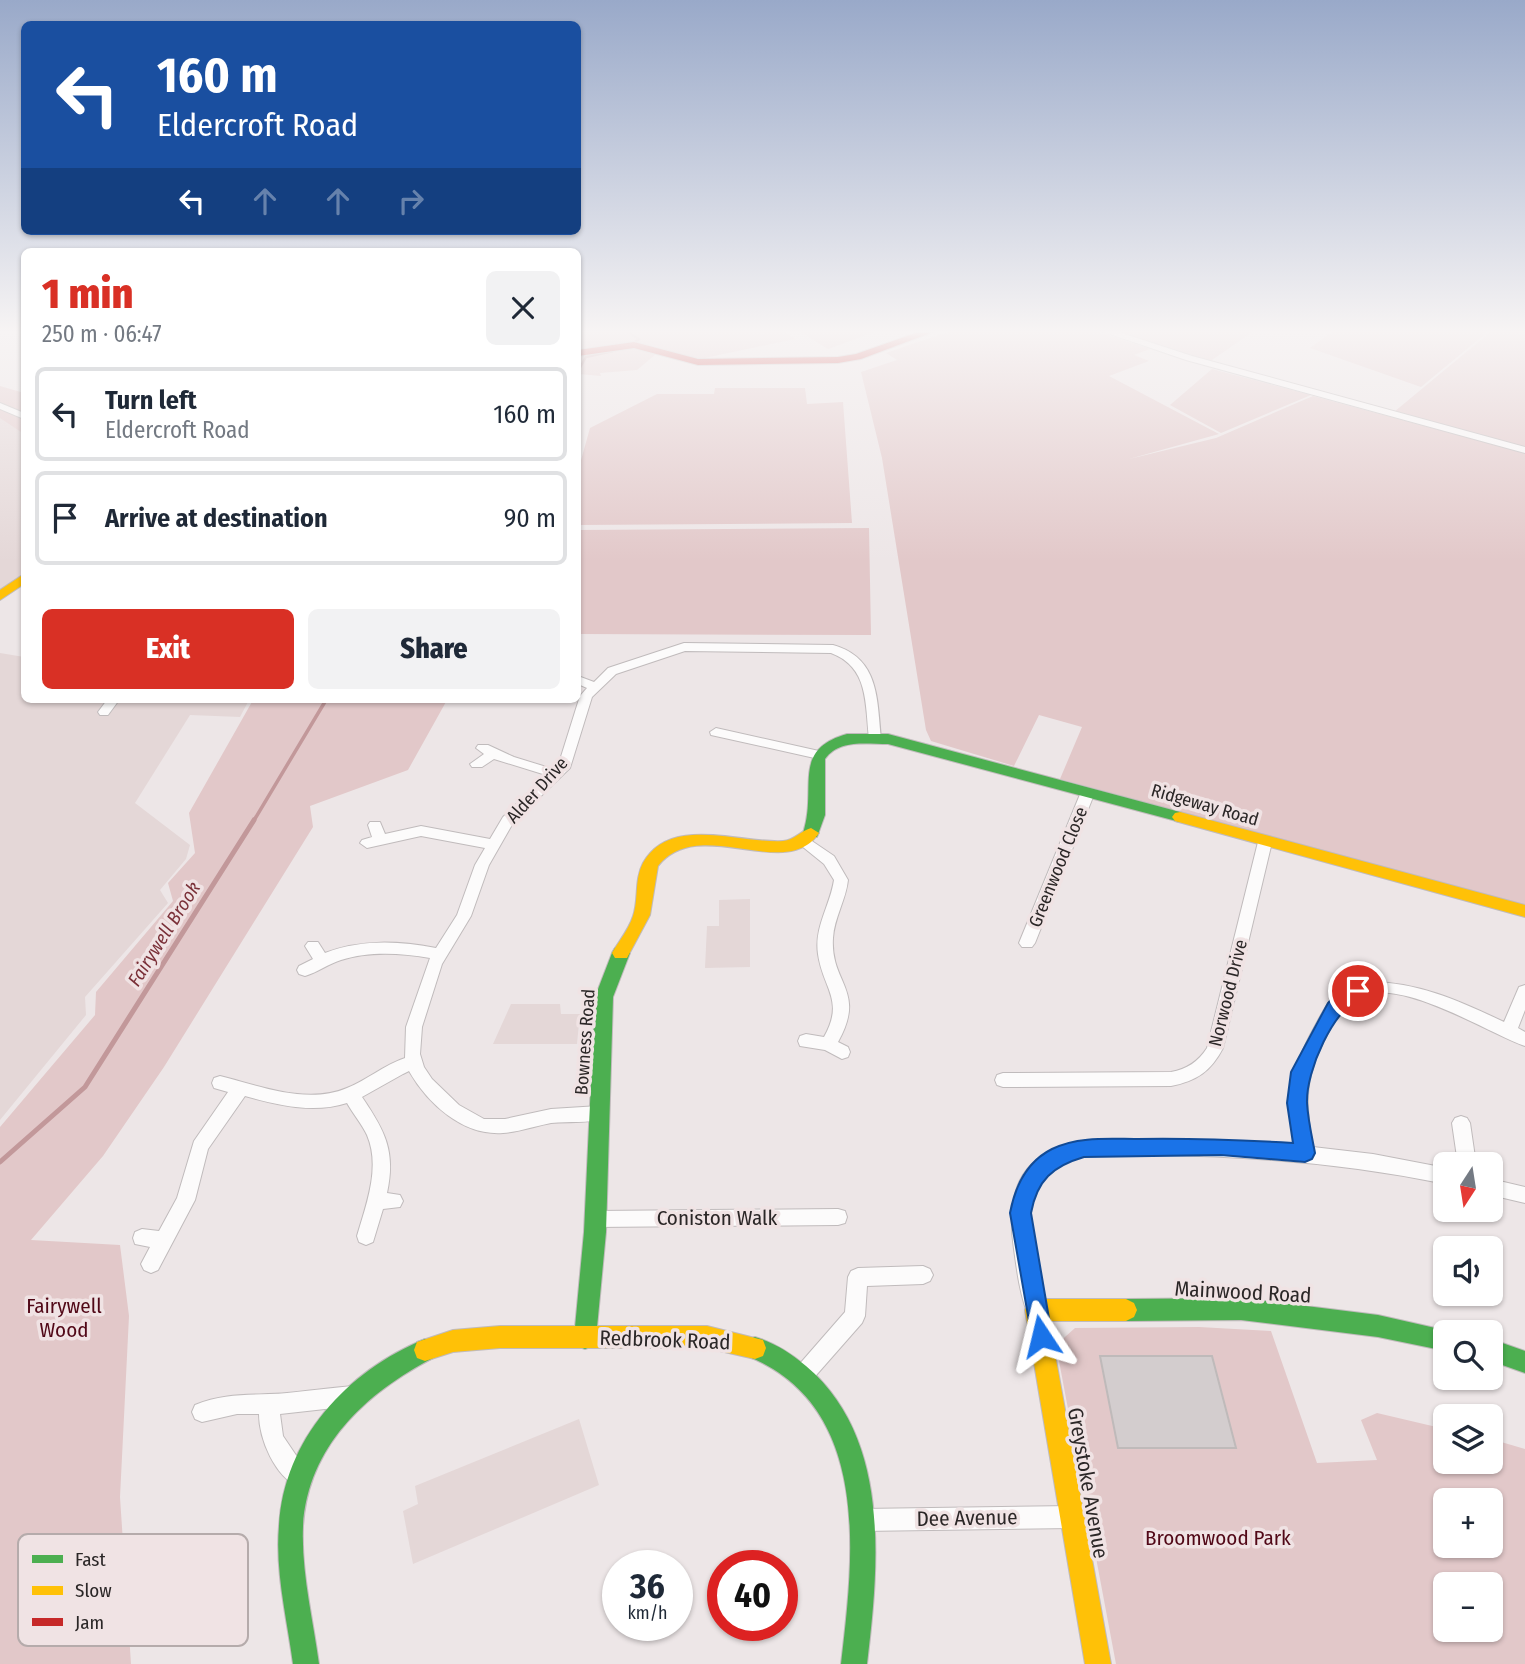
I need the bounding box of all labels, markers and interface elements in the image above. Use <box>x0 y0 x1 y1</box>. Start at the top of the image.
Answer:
text: 160 m <box>157 46 278 105</box>
icon: left <box>42 49 133 140</box>
text: Eldercroft Road <box>157 106 358 144</box>
icon: left <box>173 182 211 220</box>
icon: ahead <box>246 182 284 220</box>
icon: ahead <box>319 182 357 220</box>
icon: right <box>392 182 430 220</box>
text: 1 min <box>42 269 133 319</box>
button: close <box>486 271 560 345</box>
text: 250 m · 06:47 <box>42 320 162 348</box>
text: Turn left <box>105 385 197 416</box>
icon: left <box>46 395 84 433</box>
text: 160 m <box>493 399 556 430</box>
text: Eldercroft Road <box>105 416 250 444</box>
icon: arrive <box>46 499 84 537</box>
text: Arrive at destination <box>105 503 328 534</box>
text: 90 m <box>504 503 556 534</box>
button: Exit <box>42 609 294 689</box>
button: Share <box>308 609 560 689</box>
street label: Alder Drive <box>502 752 572 828</box>
street label: Ridgeway Road <box>1149 779 1261 831</box>
street label: Greenwood Close <box>1024 804 1092 930</box>
water label: Fairywell Brook <box>123 878 205 990</box>
street label: Norwood Drive <box>1204 937 1252 1049</box>
pin <box>1328 961 1388 1021</box>
icon: arrive <box>1339 972 1377 1010</box>
street label: Bowness Road <box>570 988 600 1096</box>
north arrow <box>1433 1152 1503 1222</box>
map controls <box>1433 1152 1503 1642</box>
street label: Coniston Walk <box>657 1205 778 1231</box>
button: sound <box>1433 1236 1503 1306</box>
street label: Mainwood Road <box>1174 1275 1312 1309</box>
park label: Fairywell Wood <box>26 1293 102 1343</box>
position arrow <box>1004 1299 1078 1373</box>
button: search <box>1433 1320 1503 1390</box>
street label: Redbrook Road <box>599 1325 731 1355</box>
button: layers <box>1433 1404 1503 1474</box>
street label: Greystoke Avenue <box>1062 1405 1114 1561</box>
button: + <box>1433 1488 1503 1558</box>
street label: Dee Avenue <box>916 1504 1018 1532</box>
park label: Broomwood Park <box>1145 1525 1291 1551</box>
legend <box>18 1534 248 1646</box>
text: Fast <box>75 1548 106 1571</box>
speed limit sign: 40 <box>707 1550 798 1641</box>
text: 36 <box>630 1565 665 1607</box>
button: − <box>1433 1572 1503 1642</box>
text: Slow <box>75 1579 112 1602</box>
text: km/h <box>627 1602 668 1624</box>
text: Jam <box>75 1611 104 1634</box>

